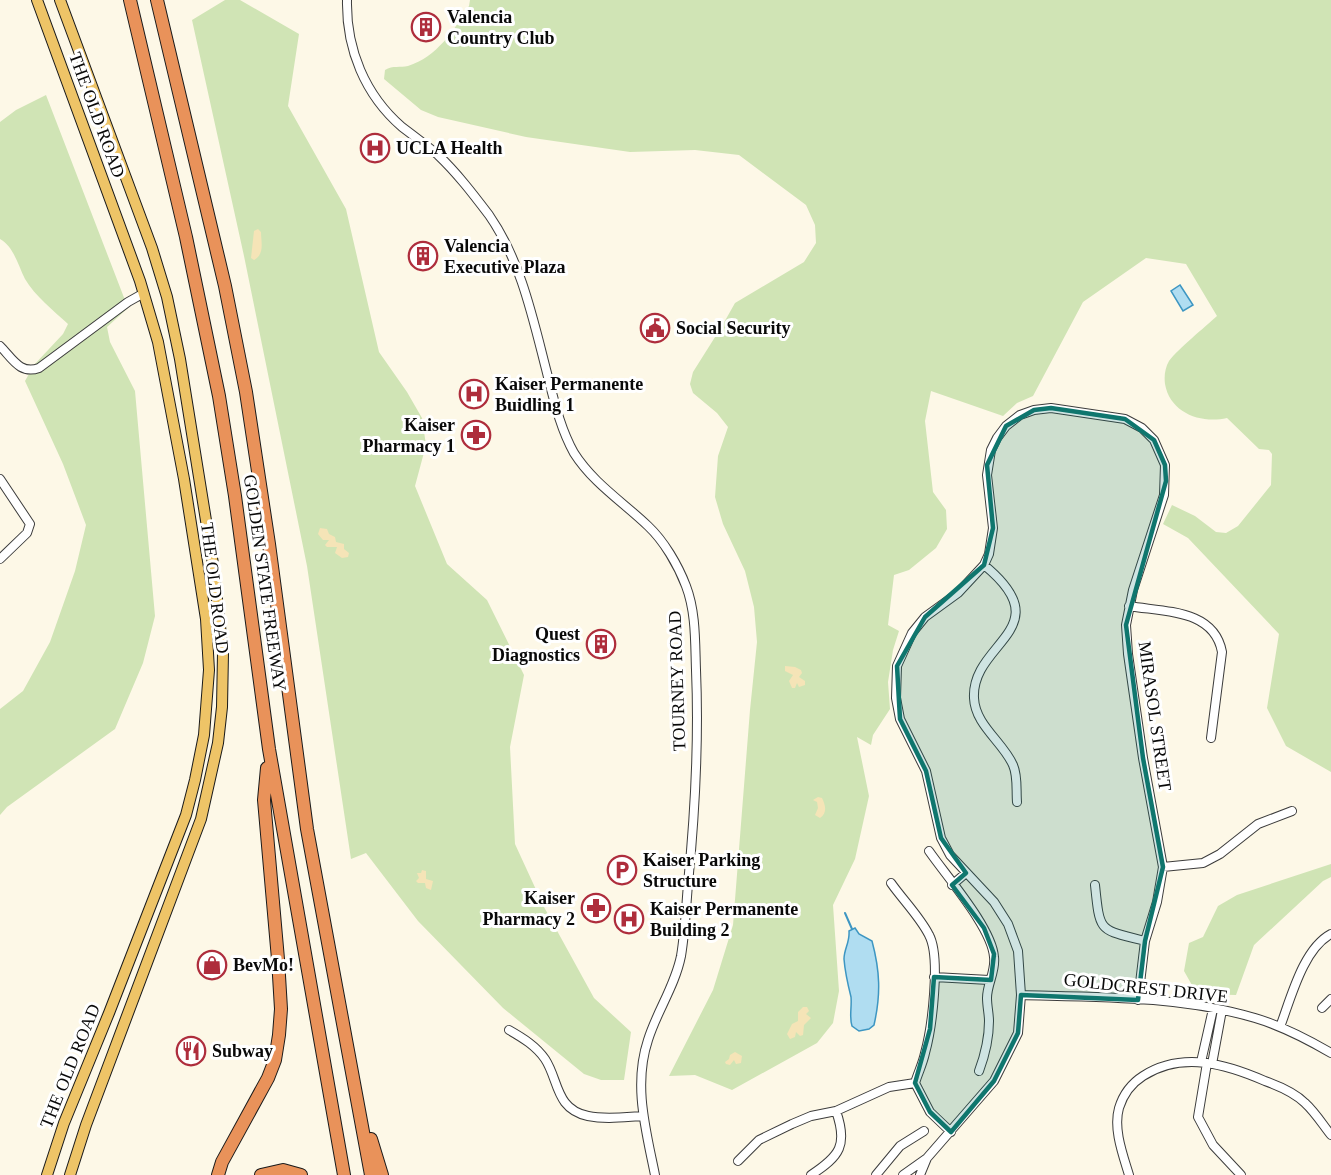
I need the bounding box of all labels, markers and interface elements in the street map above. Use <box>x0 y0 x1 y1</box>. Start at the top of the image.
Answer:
place label: Valencia Country Club <box>447 7 555 48</box>
building icon: Valencia Country Club <box>410 11 442 43</box>
street label: THE OLD ROAD <box>65 50 129 180</box>
hospital icon: UCLA Health <box>359 132 391 164</box>
place label: UCLA Health <box>396 138 503 158</box>
place label: Valencia Executive Plaza <box>444 236 565 277</box>
building icon: Valencia Executive Plaza <box>407 240 439 272</box>
public building icon: Social Security <box>639 312 671 344</box>
place label: Social Security <box>676 318 791 338</box>
place label: Kaiser Permanente Buidling 1 <box>495 374 643 415</box>
hospital icon: Kaiser Permanente Buidling 1 <box>458 378 490 410</box>
place label: Kaiser Pharmacy 1 <box>363 415 455 456</box>
pharmacy icon: Kaiser Pharmacy 1 <box>460 419 492 451</box>
street label: GOLDEN STATE FREEWAY <box>240 473 290 693</box>
street label: THE OLD ROAD <box>197 521 233 655</box>
street label: TOURNEY ROAD <box>665 610 689 752</box>
place label: Quest Diagnostics <box>492 624 580 665</box>
building icon: Quest Diagnostics <box>585 628 617 660</box>
street label: MIRASOL STREET <box>1135 640 1175 792</box>
place label: Kaiser Parking Structure <box>643 850 760 891</box>
parking icon: Kaiser Parking Structure <box>606 854 638 886</box>
place label: Kaiser Pharmacy 2 <box>483 888 575 929</box>
pharmacy icon: Kaiser Pharmacy 2 <box>580 892 612 924</box>
place label: Kaiser Permanente Building 2 <box>650 899 798 940</box>
hospital icon: Kaiser Permanente Building 2 <box>613 903 645 935</box>
shop icon: BevMo! <box>196 949 228 981</box>
place label: BevMo! <box>233 955 294 975</box>
street label: GOLDCREST DRIVE <box>1063 969 1229 1007</box>
street label: THE OLD ROAD <box>36 1001 104 1131</box>
restaurant icon: Subway <box>175 1035 207 1067</box>
place label: Subway <box>212 1041 273 1061</box>

